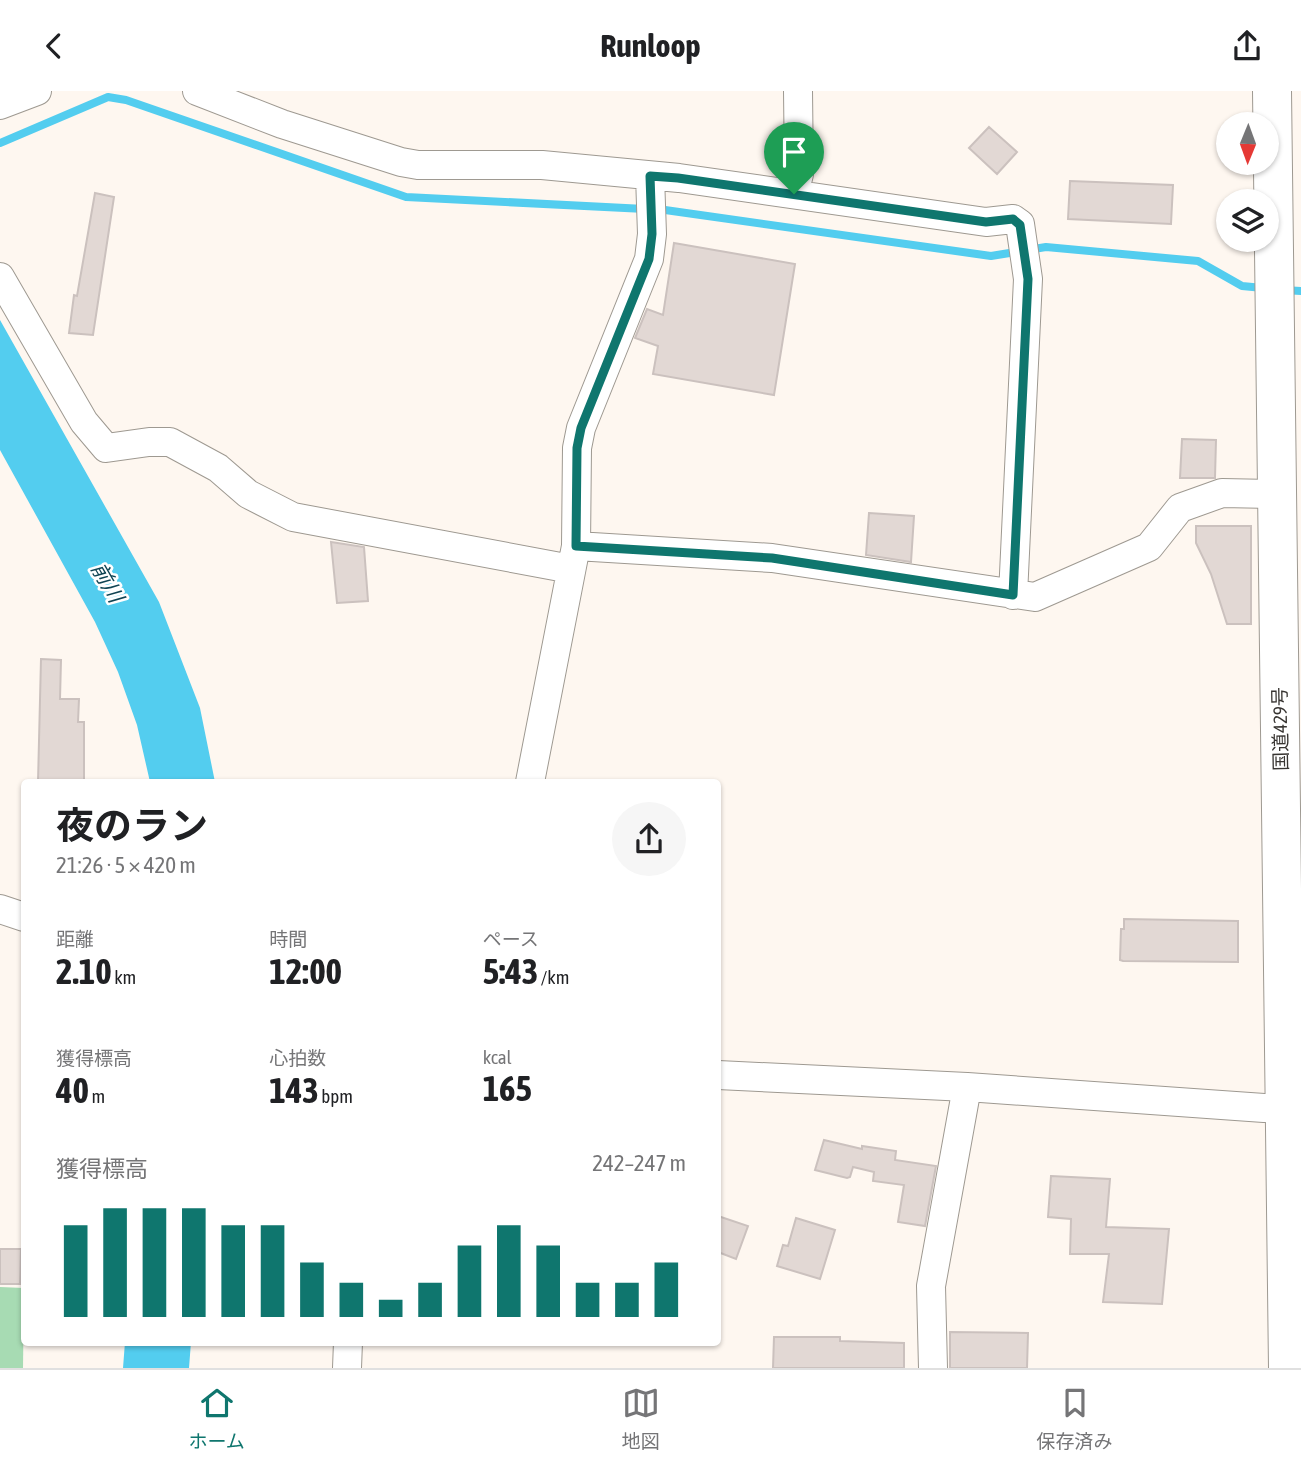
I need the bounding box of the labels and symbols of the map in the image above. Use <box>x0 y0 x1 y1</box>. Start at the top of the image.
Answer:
north arrow <box>1216 112 1279 175</box>
pin <box>764 122 824 194</box>
water label: 前川 <box>87 558 130 608</box>
street label: 国道429号 <box>1268 687 1292 771</box>

